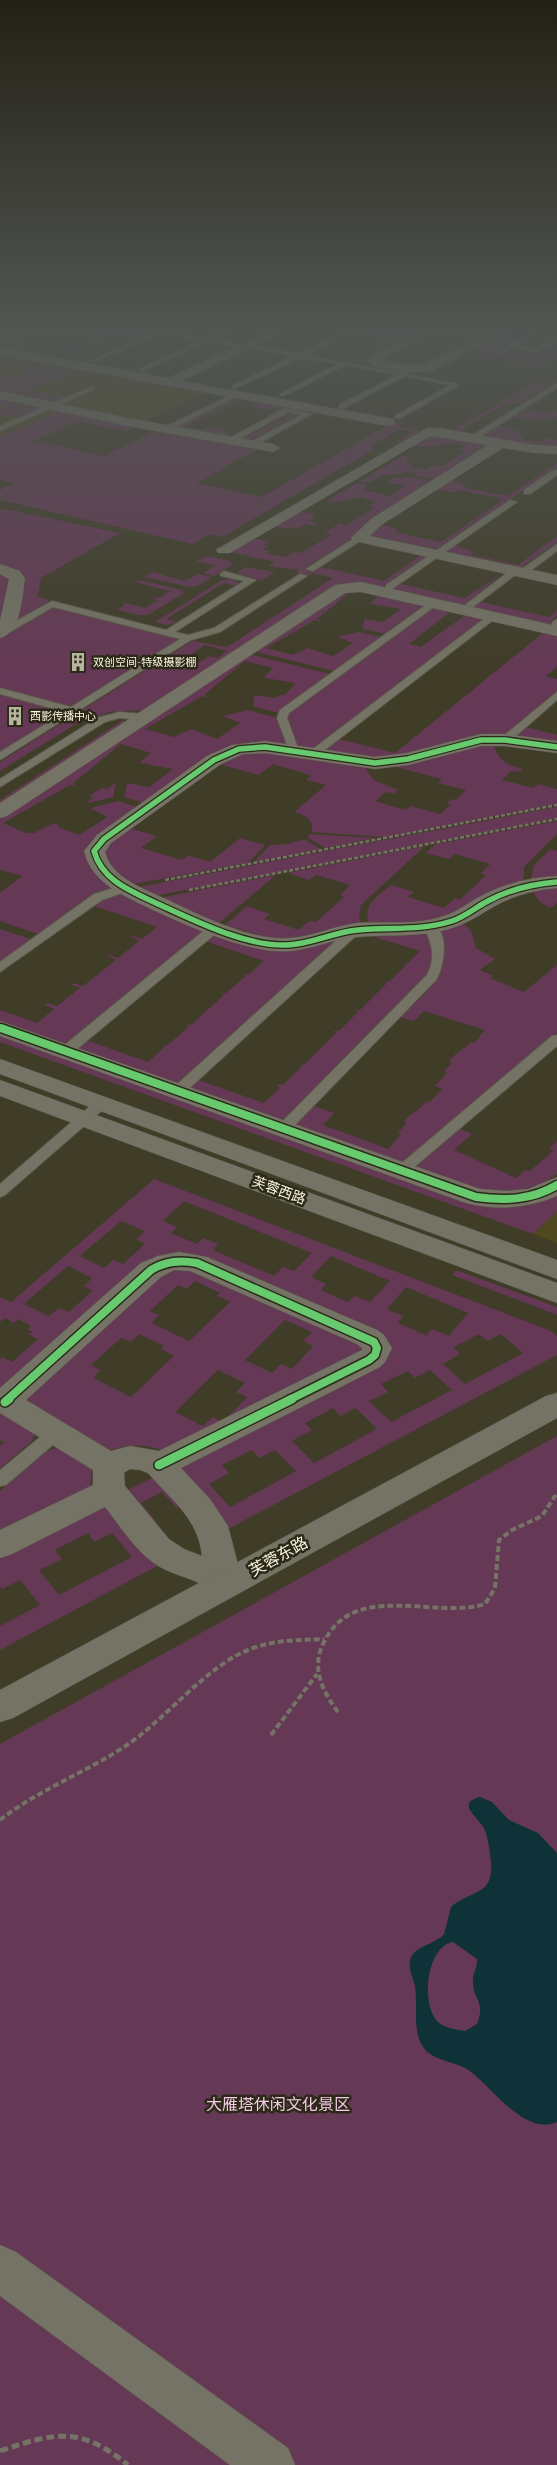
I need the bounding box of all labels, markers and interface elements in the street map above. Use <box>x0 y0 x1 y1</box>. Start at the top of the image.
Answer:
building icon: 双创空间-特级摄影棚 <box>67 651 89 673</box>
place label: 双创空间-特级摄影棚 <box>93 655 196 669</box>
building icon: 西影传播中心 <box>4 705 26 727</box>
place label: 西影传播中心 <box>30 709 96 723</box>
street label: 芙蓉西路 <box>250 1172 308 1208</box>
street label: 芙蓉东路 <box>245 1532 311 1580</box>
park label: 大雁塔休闲文化景区 <box>206 2094 350 2114</box>

